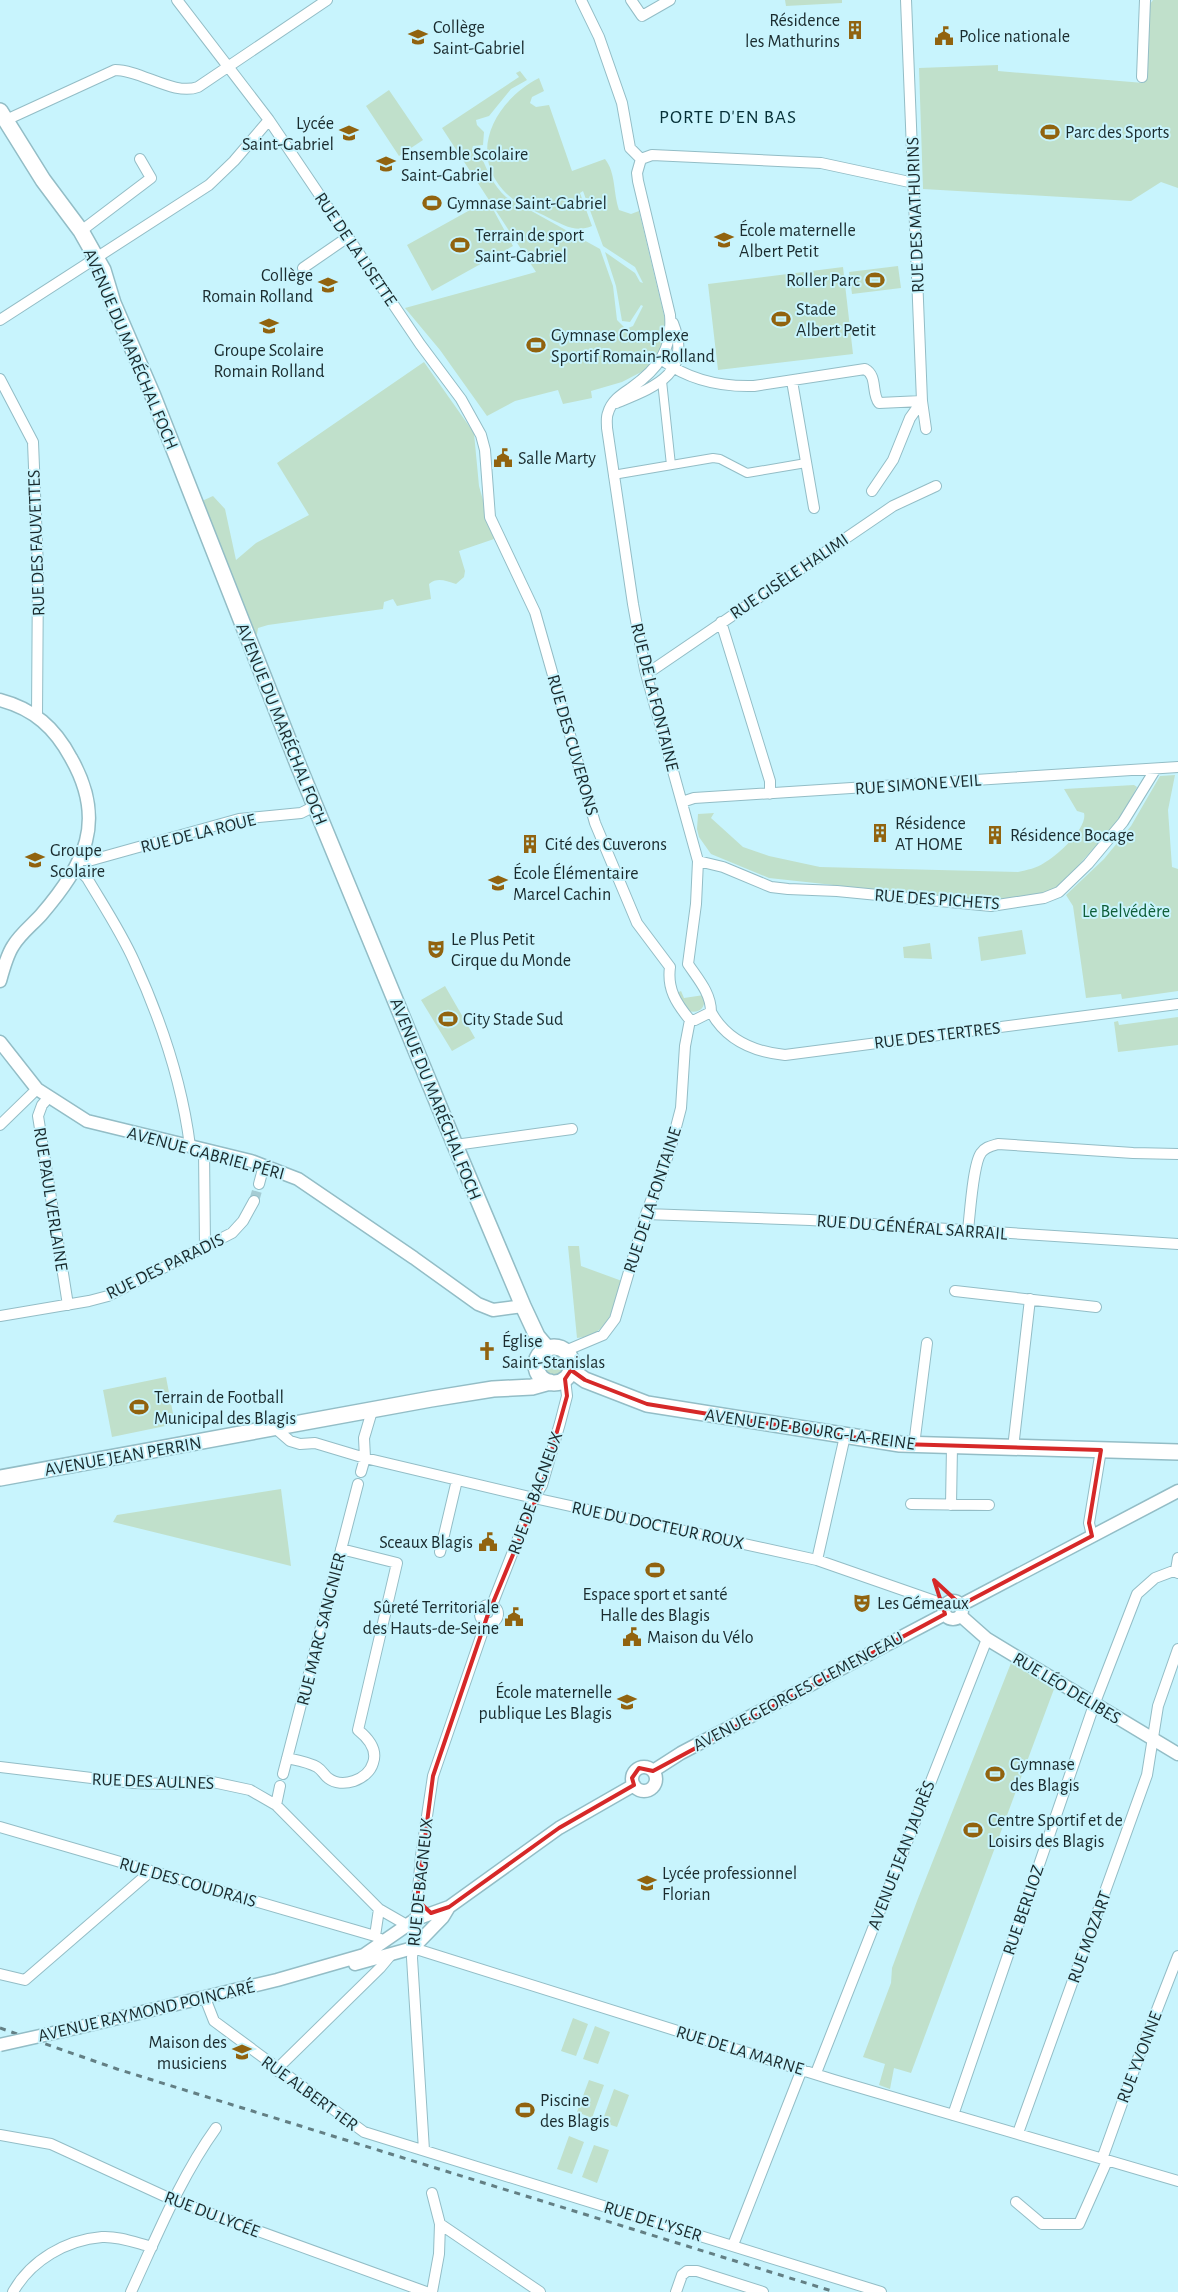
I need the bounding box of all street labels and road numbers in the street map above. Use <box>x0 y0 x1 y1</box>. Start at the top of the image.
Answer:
street label: RUE DES MATHURINS <box>904 137 928 293</box>
street label: RUE DE LA LISETTE <box>311 190 400 310</box>
street label: AVENUE DU MARÉCHAL FOCH <box>80 245 183 452</box>
street label: RUE DES FAUVETTES <box>25 469 49 617</box>
street label: RUE GISÈLE HALIMI <box>725 528 852 623</box>
street label: AVENUE DU MARÉCHAL FOCH <box>232 620 333 828</box>
street label: RUE DE LA FONTAINE <box>627 621 681 773</box>
street label: RUE DES CUVERONS <box>543 673 601 818</box>
street label: RUE SIMONE VEIL <box>854 772 982 798</box>
street label: RUE DE LA ROUE <box>139 811 258 857</box>
street label: RUE DES PICHETS <box>874 887 1000 913</box>
street label: AVENUE DU MARÉCHAL FOCH <box>386 995 487 1203</box>
street label: RUE DES TERTRES <box>873 1019 1001 1053</box>
street label: AVENUE GABRIEL PÉRI <box>125 1121 287 1184</box>
street label: RUE DE LA FONTAINE <box>621 1125 685 1275</box>
street label: RUE PAUL VERLAINE <box>30 1126 70 1273</box>
street label: RUE DU GÉNÉRAL SARRAIL <box>816 1209 1009 1244</box>
street label: RUE DES PARADIS <box>104 1231 227 1303</box>
street label: AVENUE DE BOURG-LA-REINE <box>704 1406 916 1454</box>
street label: RUE DE BAGNEUX <box>505 1429 567 1557</box>
street label: AVENUE JEAN PERRIN <box>43 1434 203 1480</box>
street label: RUE DU DOCTEUR ROUX <box>570 1499 746 1553</box>
street label: RUE MARC SANGNIER <box>294 1551 350 1707</box>
street label: AVENUE GEORGES CLEMENCEAU <box>690 1629 907 1755</box>
street label: RUE LÉO DELIBES <box>1009 1647 1125 1728</box>
street label: RUE DES AULNES <box>91 1771 215 1793</box>
street label: AVENUE JEAN JAURÈS <box>862 1777 939 1932</box>
street label: RUE DE BAGNEUX <box>405 1817 437 1947</box>
street label: RUE DES COUDRAIS <box>117 1855 258 1911</box>
street label: RUE BERLIOZ <box>1000 1863 1048 1958</box>
street label: RUE MOZART <box>1065 1889 1115 1986</box>
street label: AVENUE RAYMOND POINCARÉ <box>36 1975 257 2046</box>
street label: RUE YVONNE <box>1114 2009 1166 2106</box>
street label: RUE DE LA MARNE <box>674 2023 806 2079</box>
street label: RUE ALBERT 1ER <box>258 2053 361 2135</box>
street label: RUE DU LYCÉE <box>161 2186 263 2241</box>
street label: RUE DE L'YSER <box>602 2199 704 2245</box>

